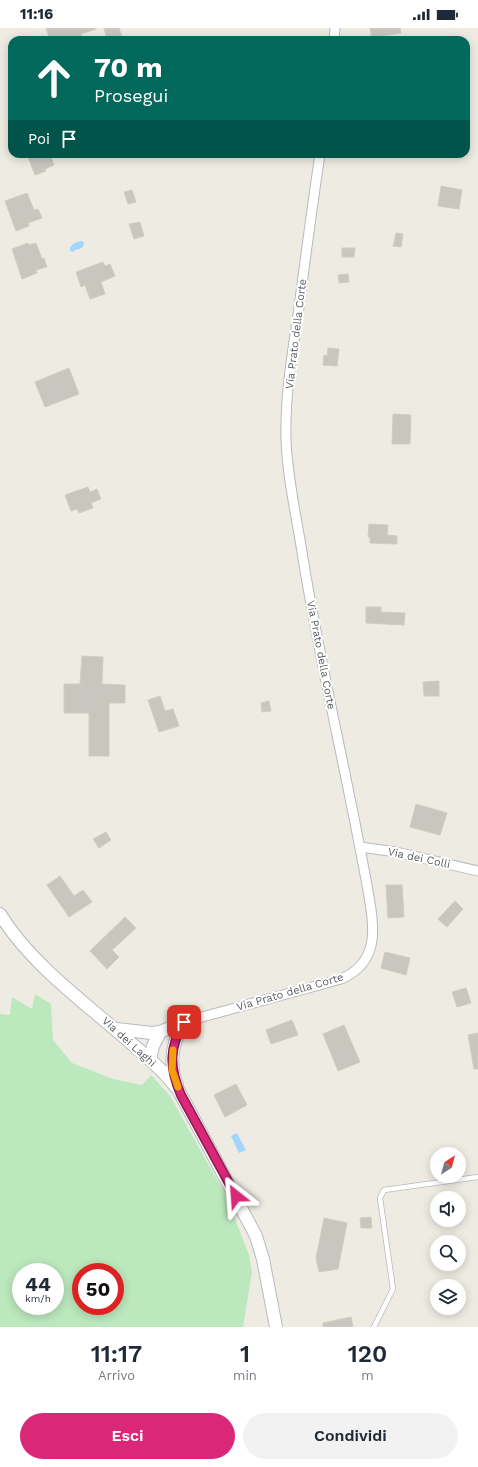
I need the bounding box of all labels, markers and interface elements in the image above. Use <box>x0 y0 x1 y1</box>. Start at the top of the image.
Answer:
text: 11:16 <box>20 5 53 23</box>
text: 70 m <box>94 51 163 84</box>
icon: ahead <box>28 52 80 104</box>
text: Prosegui <box>94 85 168 106</box>
icon: arrive <box>58 128 80 150</box>
text: Poi <box>28 130 50 148</box>
street label: Via Prato della Corte <box>283 278 309 390</box>
street label: Via Prato della Corte <box>304 599 338 711</box>
street label: Via dei Colli <box>387 845 451 871</box>
street label: Via Prato della Corte <box>235 970 345 1014</box>
pin <box>167 1005 201 1039</box>
icon: arrive <box>173 1011 195 1033</box>
street label: Via dei Laghi <box>99 1014 159 1070</box>
north arrow <box>430 1147 466 1183</box>
map controls <box>430 1147 466 1315</box>
position arrow <box>215 1175 257 1217</box>
button: sound <box>430 1191 466 1227</box>
button: search <box>430 1235 466 1271</box>
speed limit sign: 50 <box>72 1263 124 1315</box>
text: 44 <box>25 1272 51 1296</box>
button: layers <box>430 1279 466 1315</box>
text: km/h <box>25 1293 51 1304</box>
text: 11:17 <box>91 1340 142 1368</box>
text: 1 <box>240 1340 250 1368</box>
text: 120 <box>348 1340 387 1368</box>
text: Arrivo <box>98 1368 135 1383</box>
text: min <box>233 1368 257 1383</box>
text: m <box>361 1368 374 1383</box>
button: Esci <box>20 1413 235 1459</box>
button: Condividi <box>243 1413 458 1459</box>

